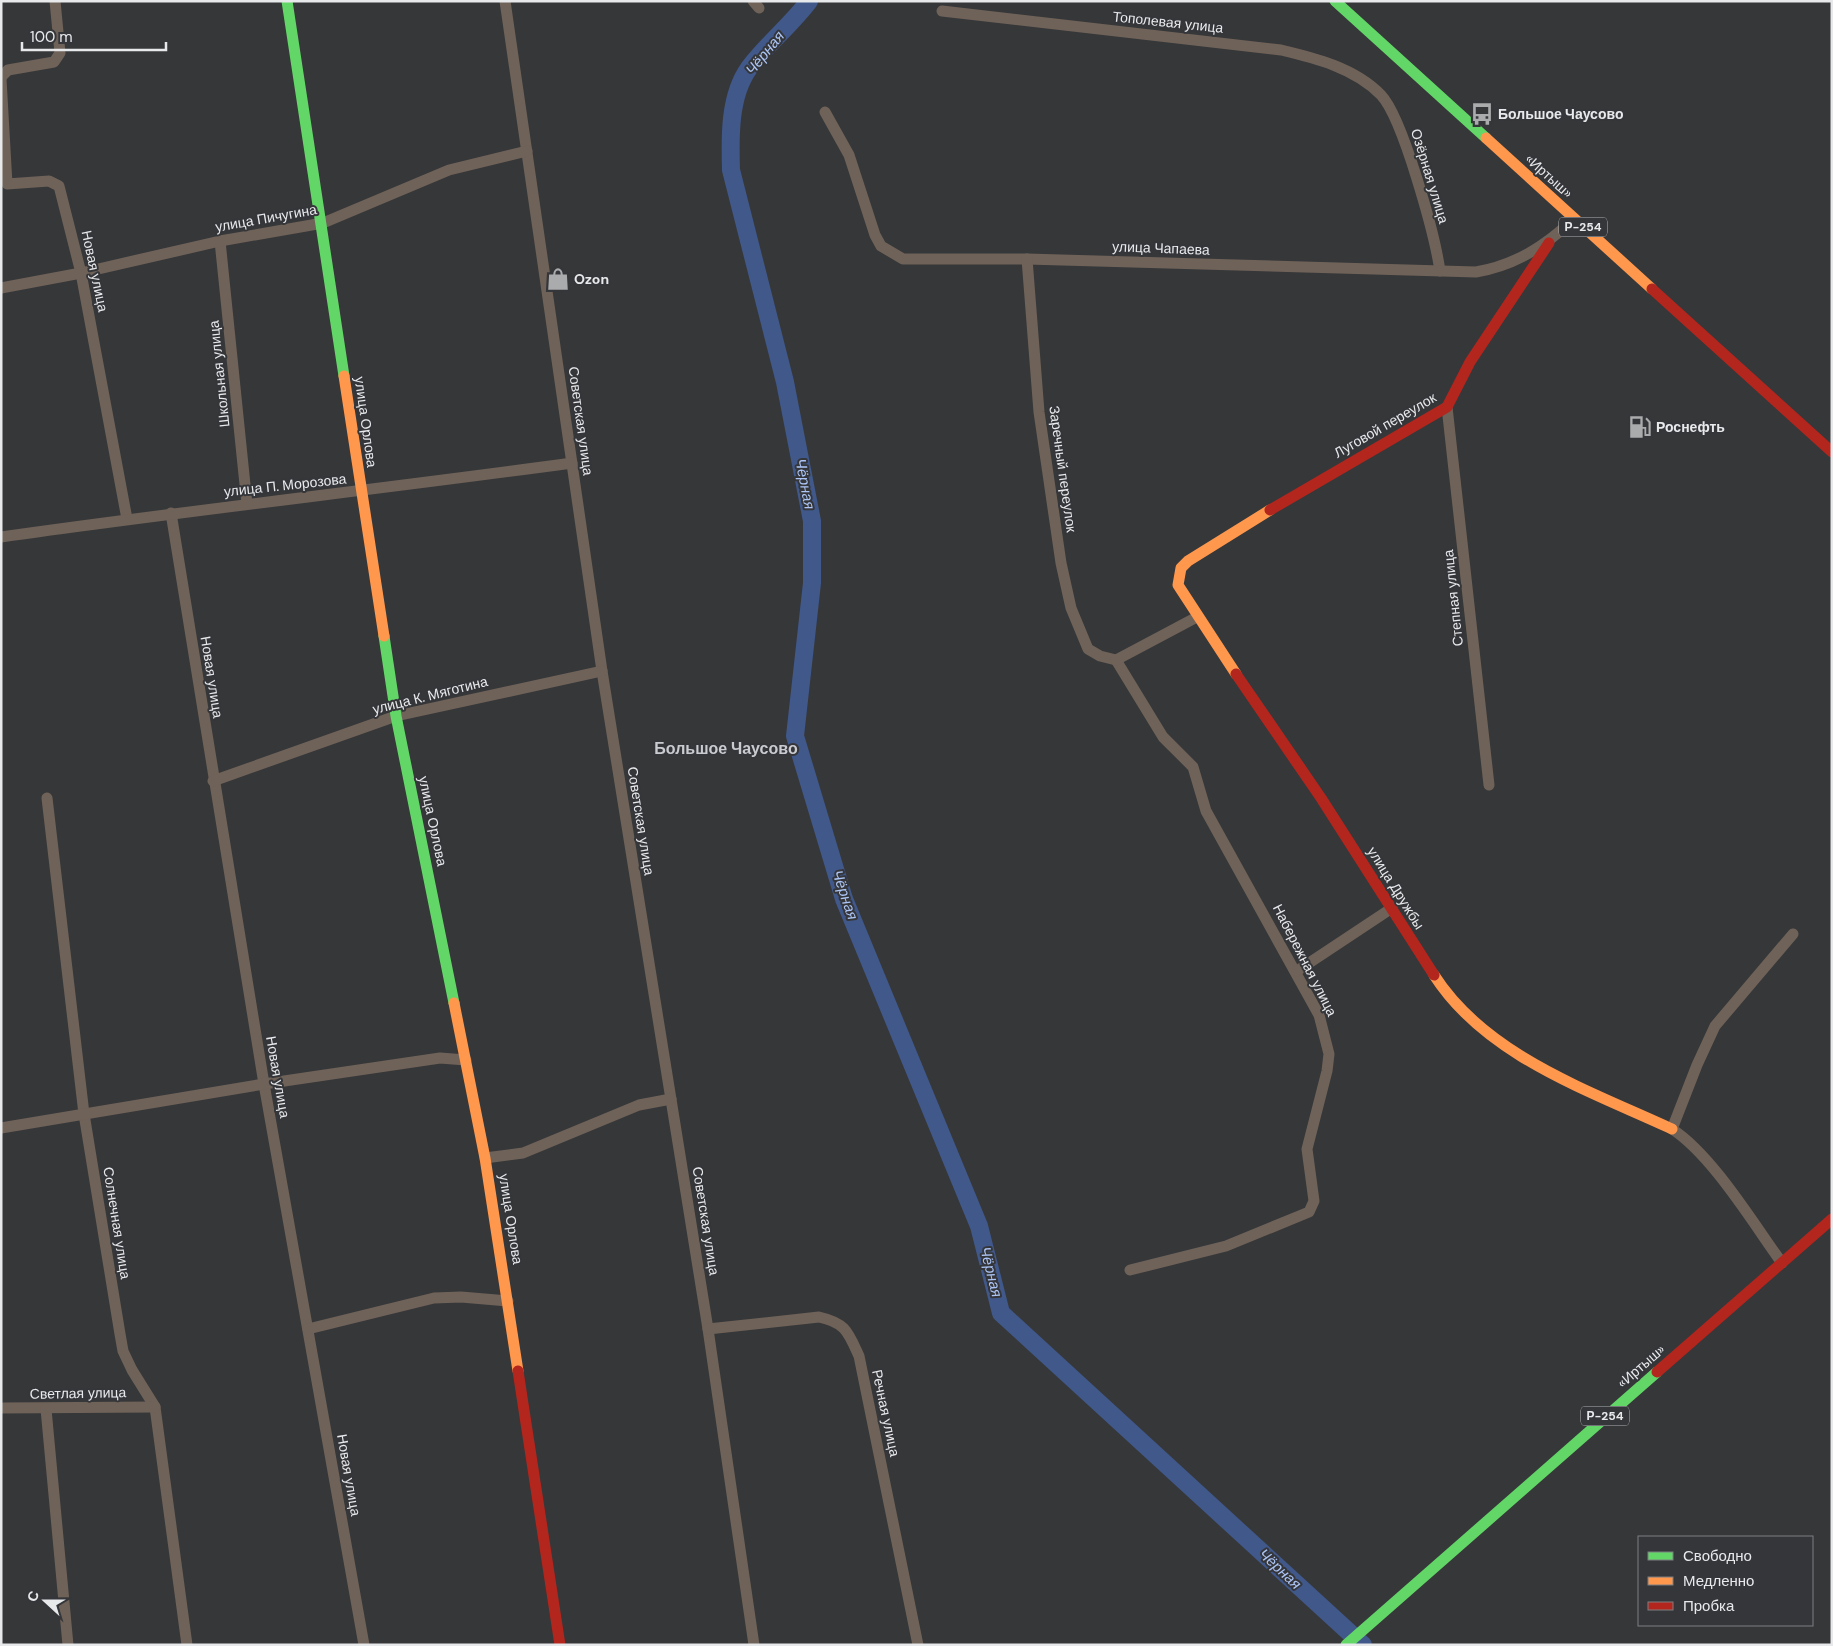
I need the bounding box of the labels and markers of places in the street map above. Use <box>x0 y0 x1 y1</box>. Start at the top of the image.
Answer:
bus stop icon: Большое Чаусово <box>1469 101 1495 127</box>
place label: Большое Чаусово <box>1498 105 1623 123</box>
shop icon: Ozon <box>545 266 571 292</box>
place label: Ozon <box>574 270 609 288</box>
fuel station icon: Роснефть <box>1627 414 1653 440</box>
place label: Роснефть <box>1656 418 1725 436</box>

